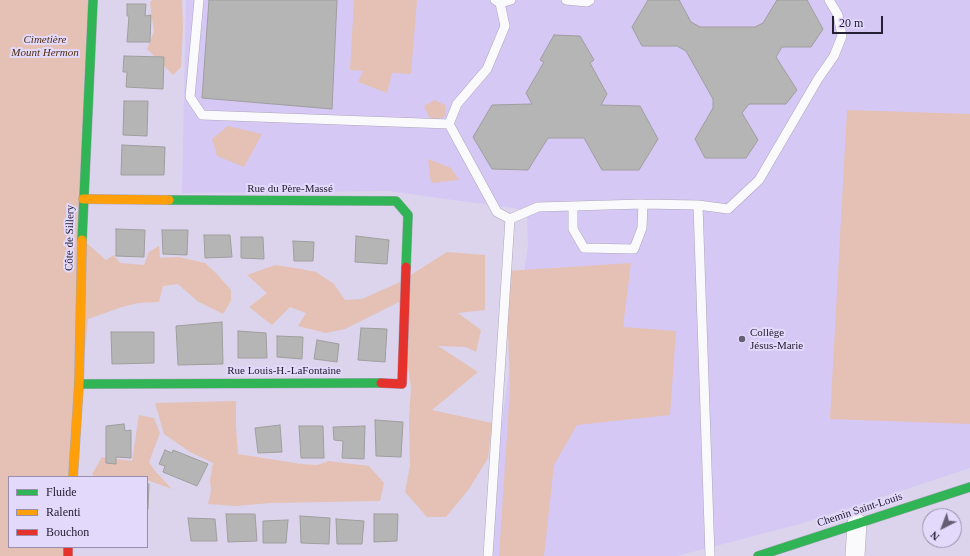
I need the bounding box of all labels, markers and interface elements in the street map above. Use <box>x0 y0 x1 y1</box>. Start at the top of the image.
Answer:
scale bar <box>834 8 885 34</box>
text: 20 m <box>839 16 863 30</box>
park label: Cimetière Mount Hermon <box>11 33 79 59</box>
street label: Rue du Père-Massé <box>247 182 333 196</box>
street label: Côte de Sillery <box>63 205 77 271</box>
place label: Collège Jésus-Marie <box>750 326 803 352</box>
marker: Collège Jésus-Marie <box>737 334 747 344</box>
street label: Rue Louis-H.-LaFontaine <box>227 364 341 378</box>
legend <box>8 476 148 548</box>
text: Fluide <box>46 485 77 499</box>
street label: Chemin Saint-Louis <box>816 490 904 530</box>
text: Ralenti <box>46 505 81 519</box>
north arrow <box>922 508 962 548</box>
text: Bouchon <box>46 525 89 539</box>
text: N <box>928 529 942 543</box>

